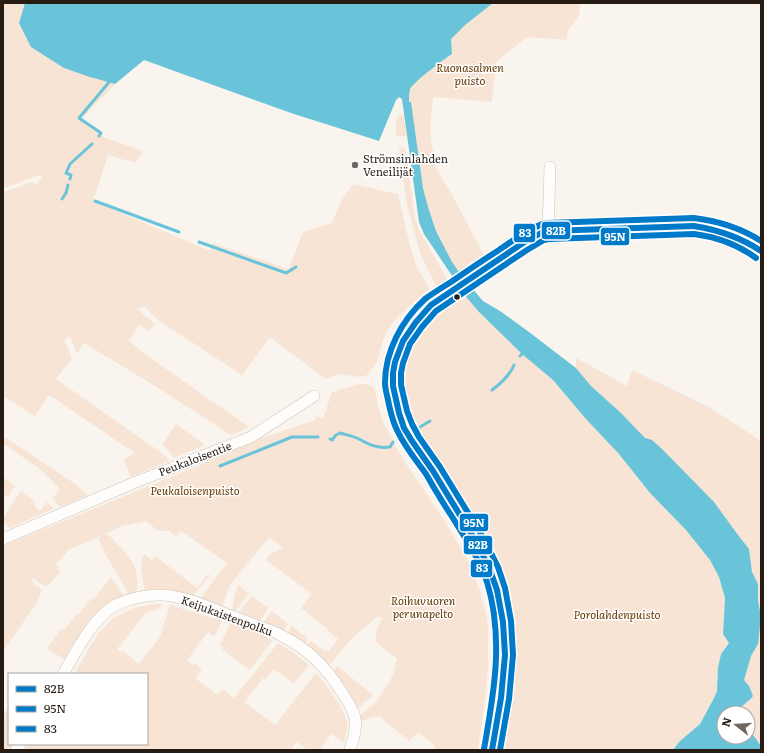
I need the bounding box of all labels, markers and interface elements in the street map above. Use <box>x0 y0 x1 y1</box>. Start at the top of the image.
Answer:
park label: Ruonasalmen puisto <box>436 59 504 88</box>
place label: Strömsinlahden Veneilijät <box>363 150 448 179</box>
marker: Strömsinlahden Veneilijät <box>350 160 360 170</box>
line badge: 82B <box>541 221 571 240</box>
text: 82B <box>546 222 566 238</box>
line badge: 83 <box>513 223 536 243</box>
text: 83 <box>519 224 531 240</box>
line badge: 95N <box>600 227 630 246</box>
text: 95N <box>604 228 626 244</box>
unlabelled marker <box>452 292 462 302</box>
street label: Peukaloisentie <box>156 437 234 479</box>
park label: Peukaloisenpuisto <box>150 482 240 498</box>
line badge: 95N <box>459 513 489 532</box>
text: 95N <box>463 514 485 530</box>
line badge: 82B <box>463 535 493 555</box>
text: 82B <box>468 536 488 552</box>
line badge: 83 <box>470 559 493 578</box>
text: 83 <box>476 559 488 575</box>
street label: Keijukaistenpolku <box>179 591 275 639</box>
park label: Roihuvuoren perunapelto <box>391 592 456 621</box>
park label: Porolahdenpuisto <box>573 606 661 622</box>
legend <box>8 673 148 745</box>
text: 82B <box>44 679 65 697</box>
text: 95N <box>44 699 66 717</box>
north arrow <box>716 705 756 745</box>
text: N <box>716 715 734 729</box>
text: 83 <box>44 719 57 737</box>

